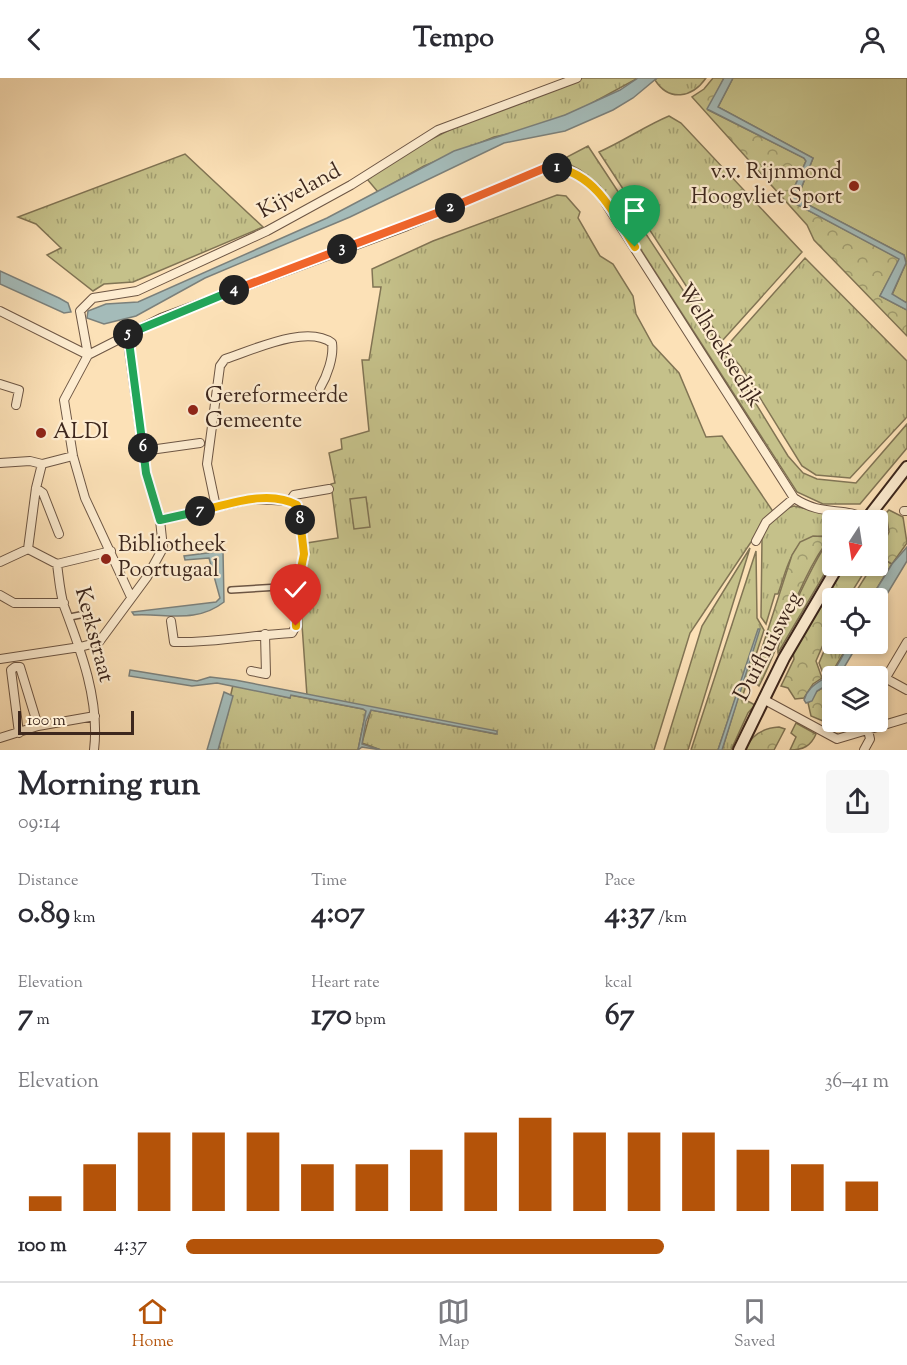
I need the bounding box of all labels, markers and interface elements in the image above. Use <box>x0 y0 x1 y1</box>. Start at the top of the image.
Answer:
text: Tempo <box>413 20 494 59</box>
icon: back <box>18 23 51 56</box>
icon: person <box>856 23 889 56</box>
pin: 1 <box>542 153 572 183</box>
street label: Kijveland <box>253 156 347 228</box>
text: 1 <box>554 156 560 179</box>
place label: v.v. Rijnmond Hoogvliet Sport <box>691 157 842 214</box>
marker: v.v. Rijnmond Hoogvliet Sport <box>847 179 861 193</box>
pin <box>609 185 660 247</box>
pin: 2 <box>435 193 465 223</box>
icon: arrive <box>618 194 651 227</box>
text: 2 <box>446 196 454 219</box>
pin: 3 <box>327 234 357 264</box>
text: 3 <box>339 237 345 260</box>
pin: 4 <box>219 275 249 305</box>
text: 4 <box>230 278 238 301</box>
street label: Welhoeksedijk <box>668 278 770 414</box>
pin: 5 <box>113 319 143 349</box>
text: 5 <box>125 322 131 345</box>
place label: Gereformeerde Gemeente <box>205 381 348 438</box>
marker: Gereformeerde Gemeente <box>186 403 200 417</box>
place label: ALDI <box>53 417 109 449</box>
marker: ALDI <box>34 426 48 440</box>
pin: 6 <box>128 433 158 463</box>
text: 6 <box>139 436 147 459</box>
pin: 7 <box>185 496 215 526</box>
text: 7 <box>196 499 204 522</box>
pin: 8 <box>285 505 315 535</box>
text: 8 <box>296 508 304 531</box>
north arrow <box>822 510 888 576</box>
map controls <box>822 510 888 732</box>
place label: Bibliotheek Poortugaal <box>118 530 227 587</box>
marker: Bibliotheek Poortugaal <box>99 552 113 566</box>
pin <box>270 564 321 626</box>
icon: check <box>279 573 312 606</box>
street label: Kerkstraat <box>65 584 121 687</box>
street label: Duifhuisweg <box>727 587 811 707</box>
button: locate <box>822 588 888 654</box>
button: layers <box>822 666 888 732</box>
scale bar <box>18 708 134 736</box>
text: 100 m <box>27 710 66 733</box>
text: Morning run <box>18 762 200 810</box>
button: share <box>826 770 889 833</box>
text: 09:14 <box>18 809 60 838</box>
text: Distance <box>18 870 78 893</box>
text: Time <box>311 870 347 893</box>
text: Pace <box>605 870 635 893</box>
text: 0.89 <box>18 893 70 936</box>
text: 4:07 <box>311 893 365 936</box>
text: 4:37 <box>605 893 655 936</box>
text: km <box>70 907 96 930</box>
text: /km <box>655 907 687 930</box>
text: Elevation <box>18 972 83 995</box>
text: Heart rate <box>311 972 380 995</box>
text: kcal <box>605 972 632 995</box>
text: 7 <box>18 995 33 1038</box>
text: 170 <box>311 995 352 1038</box>
text: 67 <box>605 995 635 1038</box>
text: m <box>33 1009 50 1032</box>
text: bpm <box>352 1009 386 1032</box>
text: Elevation <box>18 1068 99 1097</box>
text: 36–41 m <box>824 1068 889 1097</box>
text: 100 m <box>18 1232 67 1261</box>
text: 4:37 <box>114 1232 147 1261</box>
tab: Home <box>132 1295 174 1354</box>
tab: Map <box>437 1295 470 1354</box>
tab: Saved <box>734 1295 775 1354</box>

